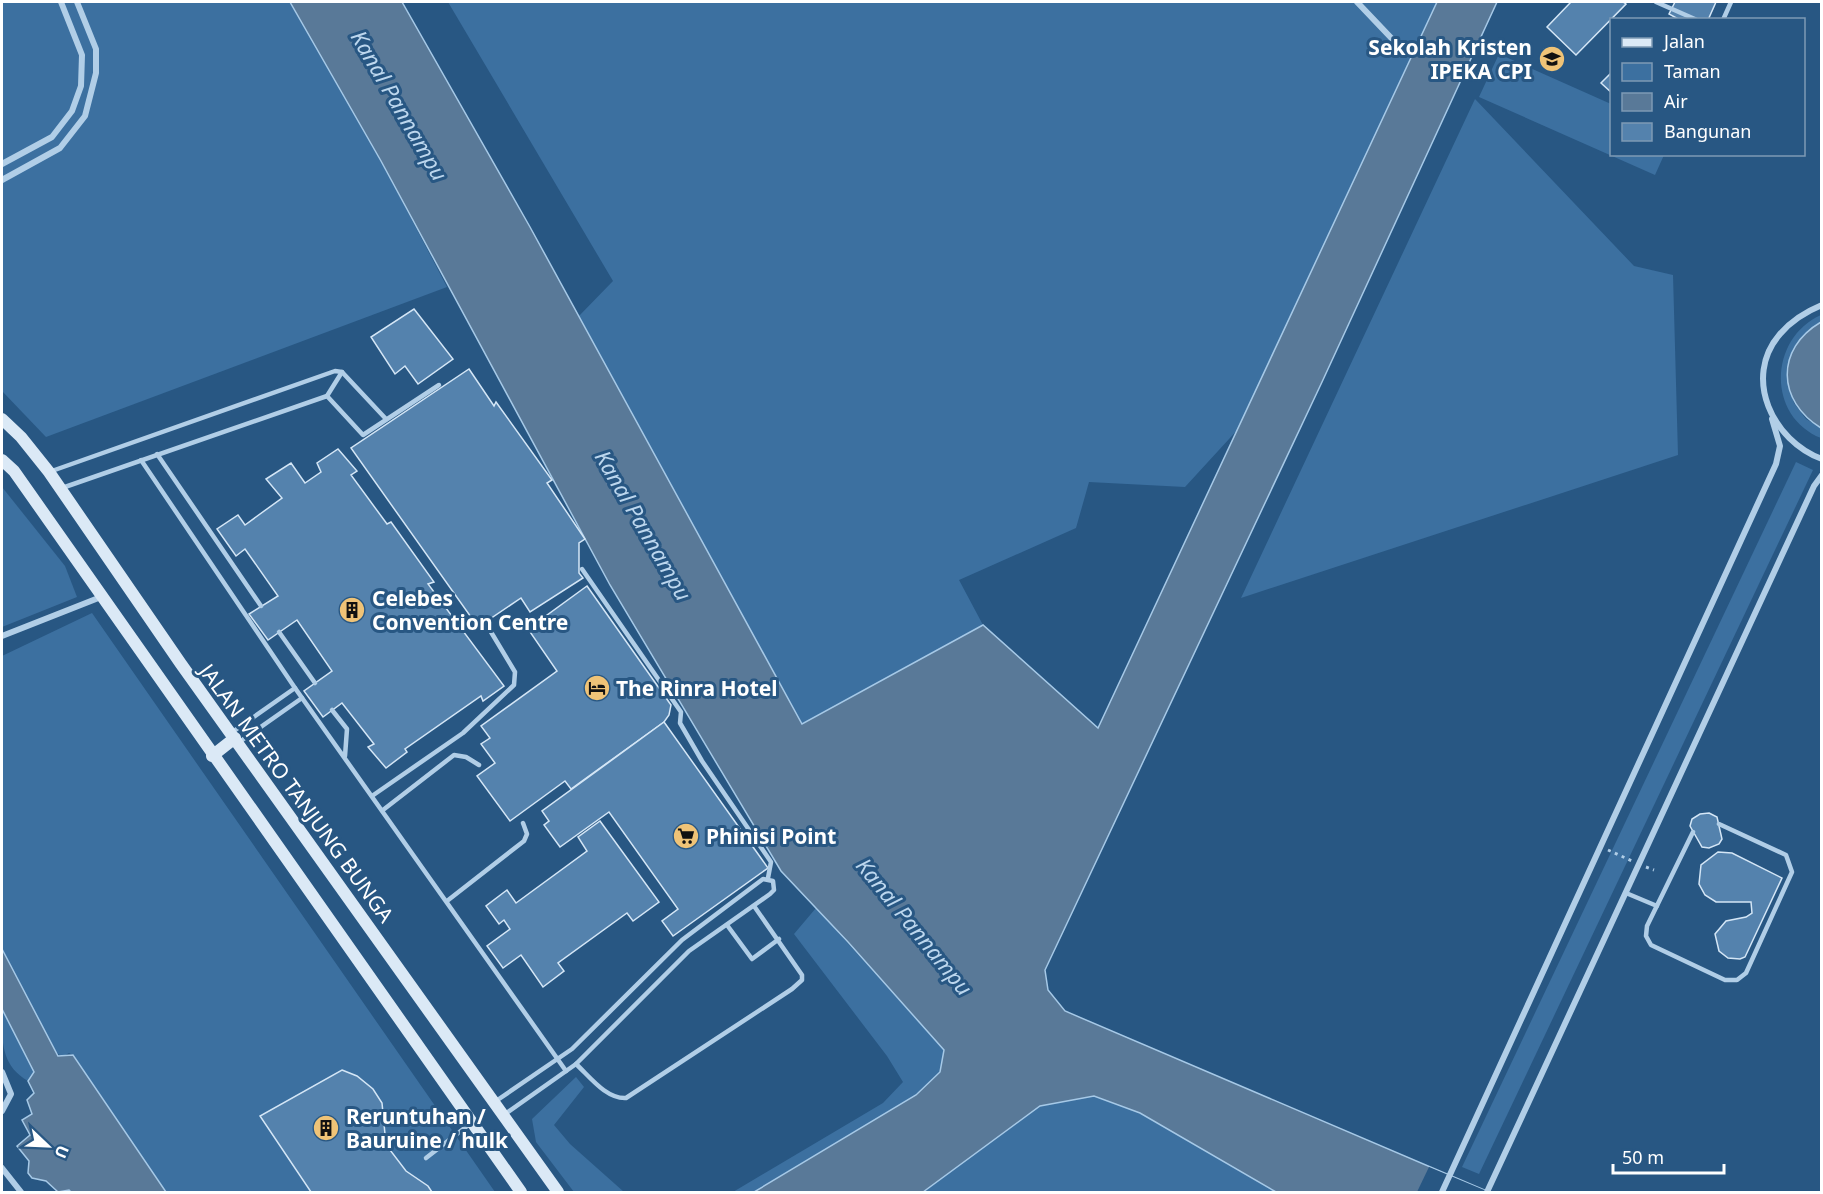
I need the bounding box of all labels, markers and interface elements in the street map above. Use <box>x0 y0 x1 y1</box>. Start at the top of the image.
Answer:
legend <box>1610 18 1805 156</box>
water label: Kanal Pannampu <box>345 24 455 186</box>
text: Jalan <box>1662 29 1705 53</box>
place label: Sekolah Kristen IPEKA CPI <box>1368 33 1532 85</box>
school or university icon: Sekolah Kristen IPEKA CPI <box>1537 44 1567 74</box>
text: Taman <box>1664 59 1721 83</box>
text: Air <box>1664 89 1688 113</box>
text: Bangunan <box>1664 119 1751 143</box>
water label: Kanal Pannampu <box>589 444 699 606</box>
place label: Celebes Convention Centre <box>372 584 568 636</box>
building icon: Celebes Convention Centre <box>337 595 367 625</box>
street label: JALAN METRO TANJUNG BUNGA <box>192 656 401 928</box>
hotel icon: The Rinra Hotel <box>582 673 612 703</box>
place label: The Rinra Hotel <box>616 674 778 702</box>
supermarket icon: Phinisi Point <box>671 821 701 851</box>
place label: Phinisi Point <box>706 822 836 850</box>
water label: Kanal Pannampu <box>850 851 980 1001</box>
place label: Reruntuhan / Bauruine / hulk <box>346 1102 509 1154</box>
building icon: Reruntuhan / Bauruine / hulk <box>311 1113 341 1143</box>
north arrow <box>18 1116 78 1176</box>
scale bar <box>1613 1137 1724 1175</box>
text: U <box>49 1142 74 1162</box>
text: 50 m <box>1622 1145 1664 1169</box>

